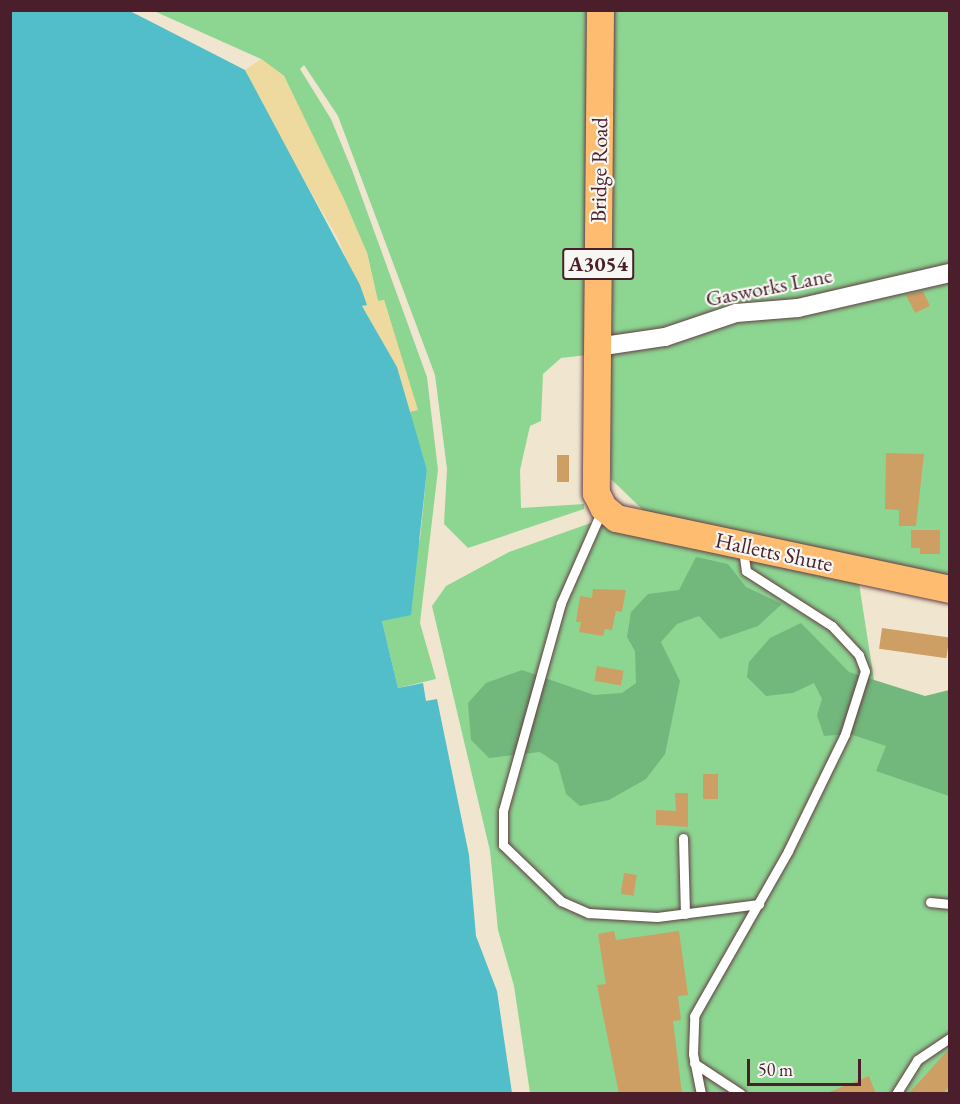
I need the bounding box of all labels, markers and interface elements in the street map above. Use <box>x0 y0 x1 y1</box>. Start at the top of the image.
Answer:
street label: Bridge Road <box>585 117 613 223</box>
road number: A3054 <box>562 246 634 282</box>
street label: Gasworks Lane <box>703 262 835 312</box>
street label: Halletts Shute <box>713 527 835 577</box>
scale bar <box>750 1047 864 1085</box>
text: 50 m <box>758 1058 793 1081</box>

